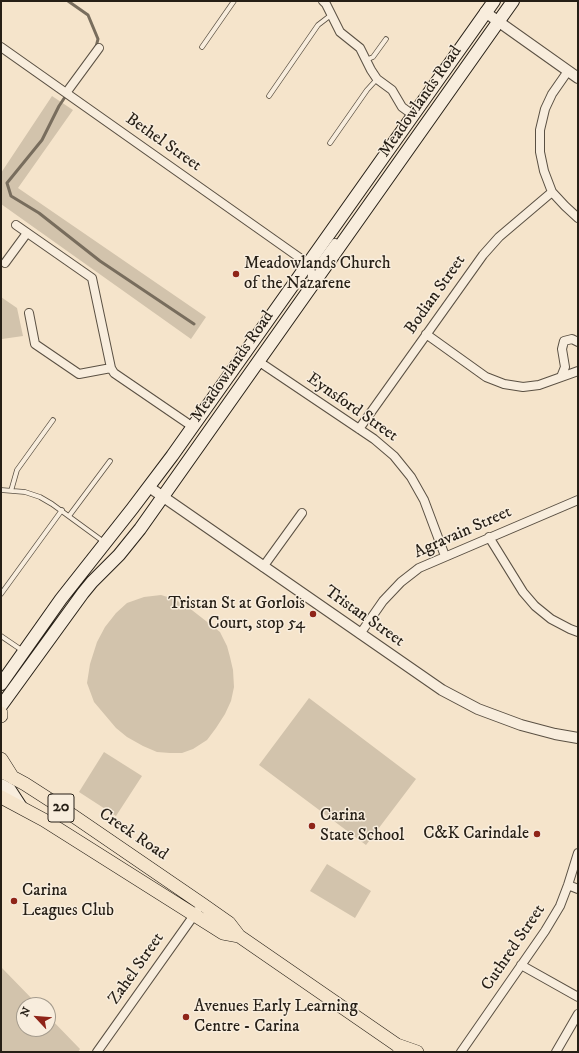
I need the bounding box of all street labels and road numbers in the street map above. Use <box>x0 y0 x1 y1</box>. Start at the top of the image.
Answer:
street label: Meadowlands Road <box>375 42 467 162</box>
street label: Bethel Street <box>121 109 205 177</box>
street label: Bodian Street <box>401 252 471 338</box>
street label: Meadowlands Road <box>187 307 279 427</box>
street label: Eynsford Street <box>303 369 401 447</box>
street label: Agravain Street <box>411 502 515 564</box>
street label: Tristan Street <box>320 582 408 652</box>
road number: 20 <box>48 794 74 822</box>
street label: Creek Road <box>95 804 171 866</box>
street label: Cuthred Street <box>478 901 550 995</box>
street label: Zahel Street <box>105 929 169 1009</box>

